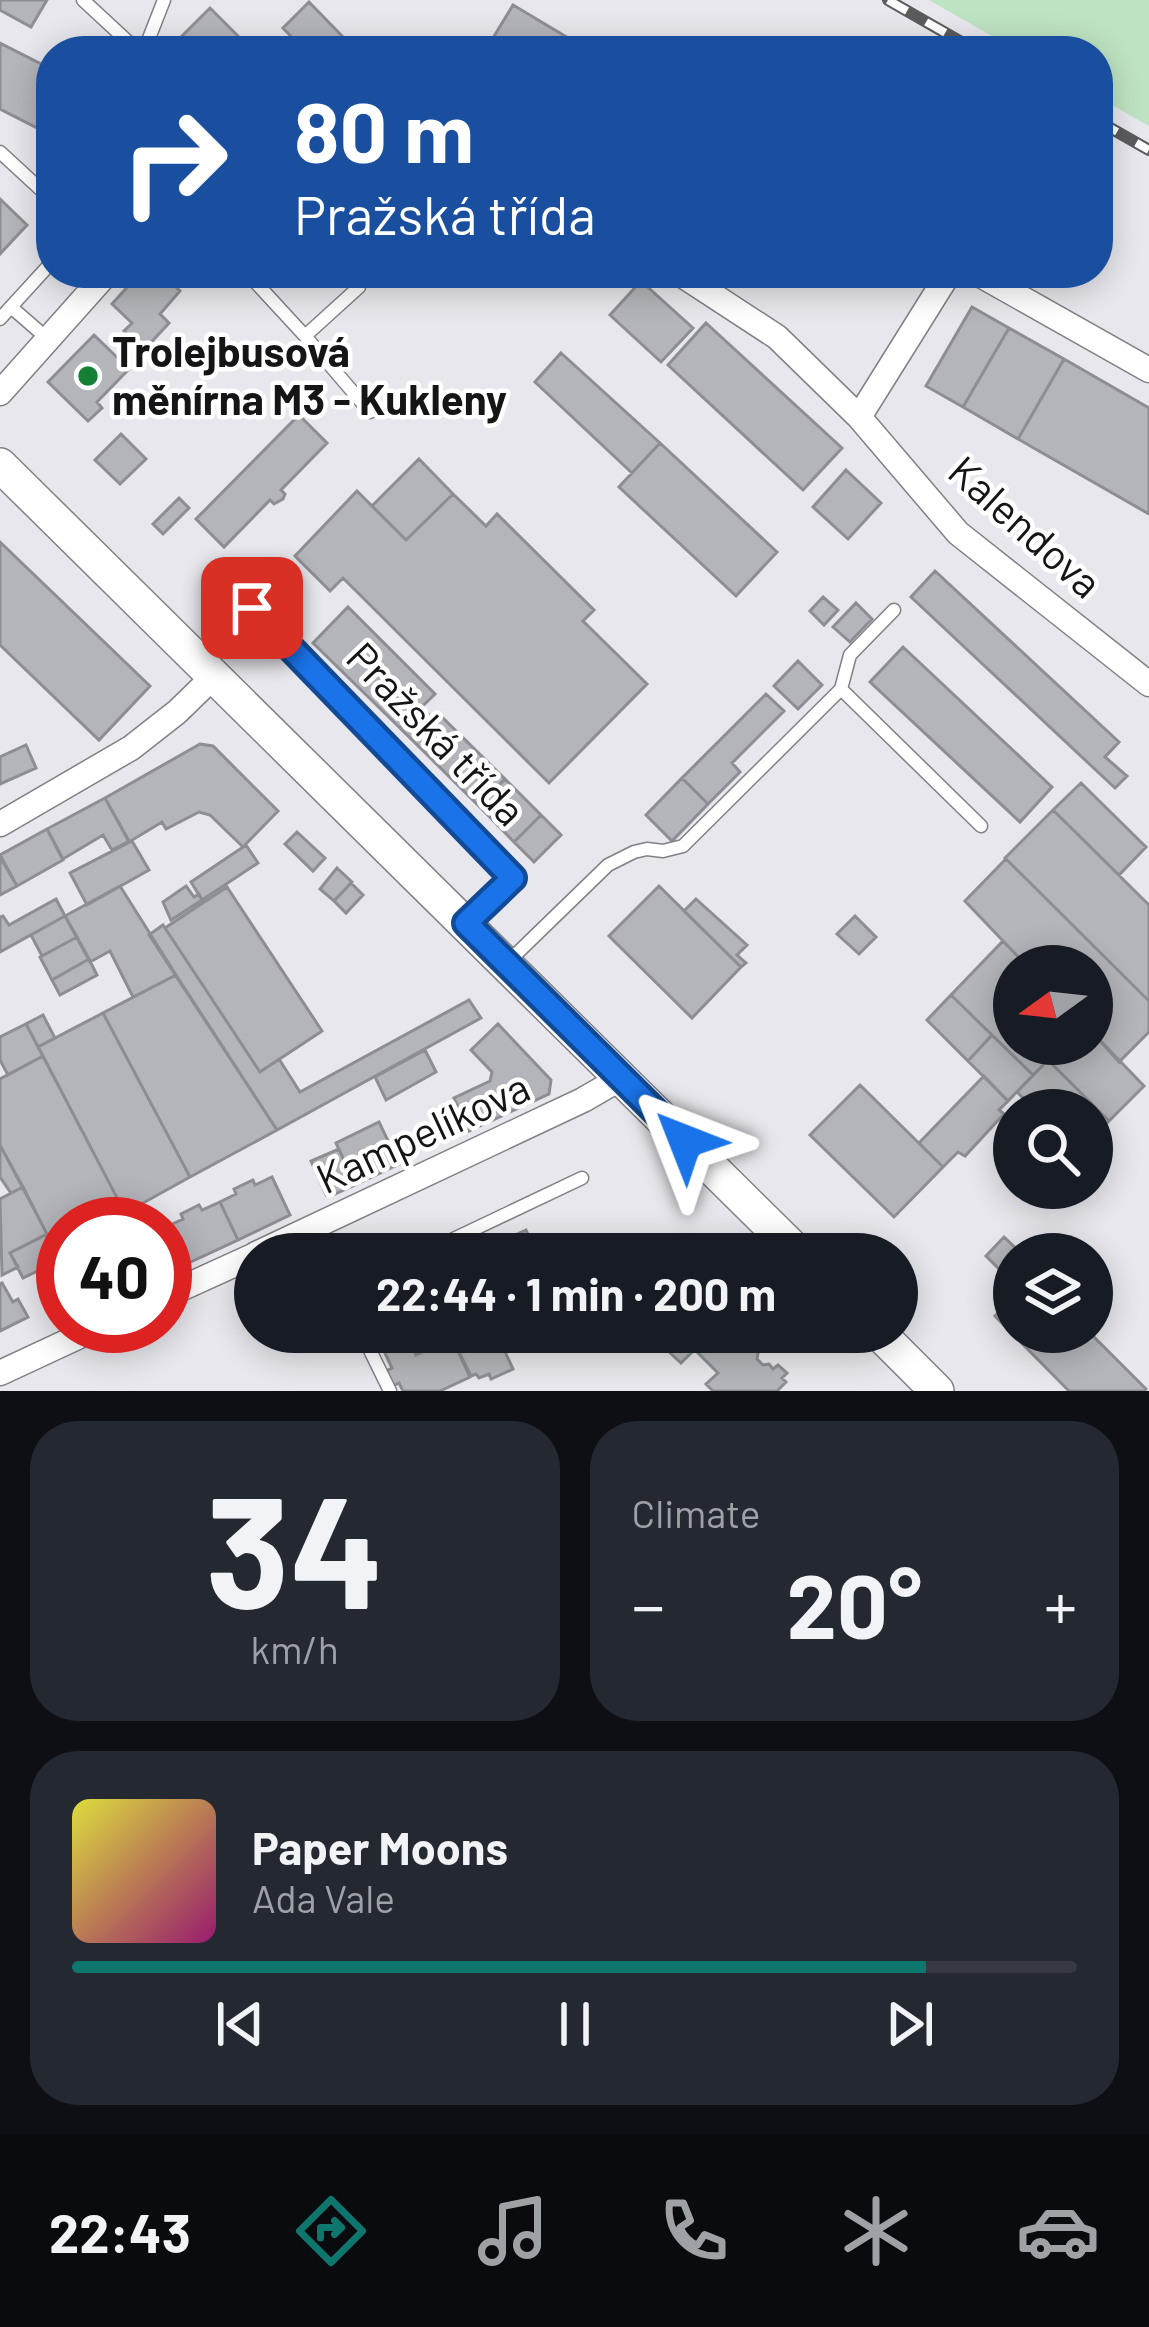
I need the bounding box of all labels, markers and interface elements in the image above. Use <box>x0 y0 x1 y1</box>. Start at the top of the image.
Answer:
text: 80 m <box>294 79 474 180</box>
icon: right <box>96 84 252 240</box>
text: Pražská třída <box>294 181 596 246</box>
place label: Trolejbusová měnírna M3 - Kukleny <box>112 325 507 424</box>
marker: Trolejbusová měnírna M3 - Kukleny <box>75 363 101 389</box>
street label: Kalendova <box>940 444 1113 607</box>
pin <box>201 557 303 659</box>
icon: arrive <box>219 575 285 641</box>
street label: Pražská třída <box>338 631 537 834</box>
north arrow <box>993 945 1113 1065</box>
map controls <box>993 945 1113 1353</box>
street label: Kampelíkova <box>308 1060 537 1203</box>
position arrow <box>622 1078 748 1204</box>
button: search <box>993 1089 1113 1209</box>
speed limit sign: 40 <box>36 1197 192 1353</box>
button: layers <box>993 1233 1113 1353</box>
text: 22:44 · 1 min · 200 m <box>376 1266 776 1320</box>
text: 34 <box>205 1453 384 1640</box>
text: Climate <box>632 1489 761 1536</box>
text: 20° <box>786 1549 922 1657</box>
text: − <box>632 1564 665 1643</box>
text: + <box>1044 1564 1077 1643</box>
text: km/h <box>251 1625 339 1672</box>
text: Paper Moons <box>252 1820 508 1874</box>
text: Ada Vale <box>252 1874 395 1921</box>
icon: previous <box>207 1991 273 2057</box>
icon: pause <box>542 1991 608 2057</box>
icon: next <box>877 1991 943 2057</box>
icon: directions <box>289 2189 373 2273</box>
icon: music <box>471 2189 555 2273</box>
icon: phone <box>652 2189 736 2273</box>
icon: climate <box>834 2189 918 2273</box>
icon: car <box>1016 2189 1100 2273</box>
text: 22:43 <box>49 2199 191 2264</box>

